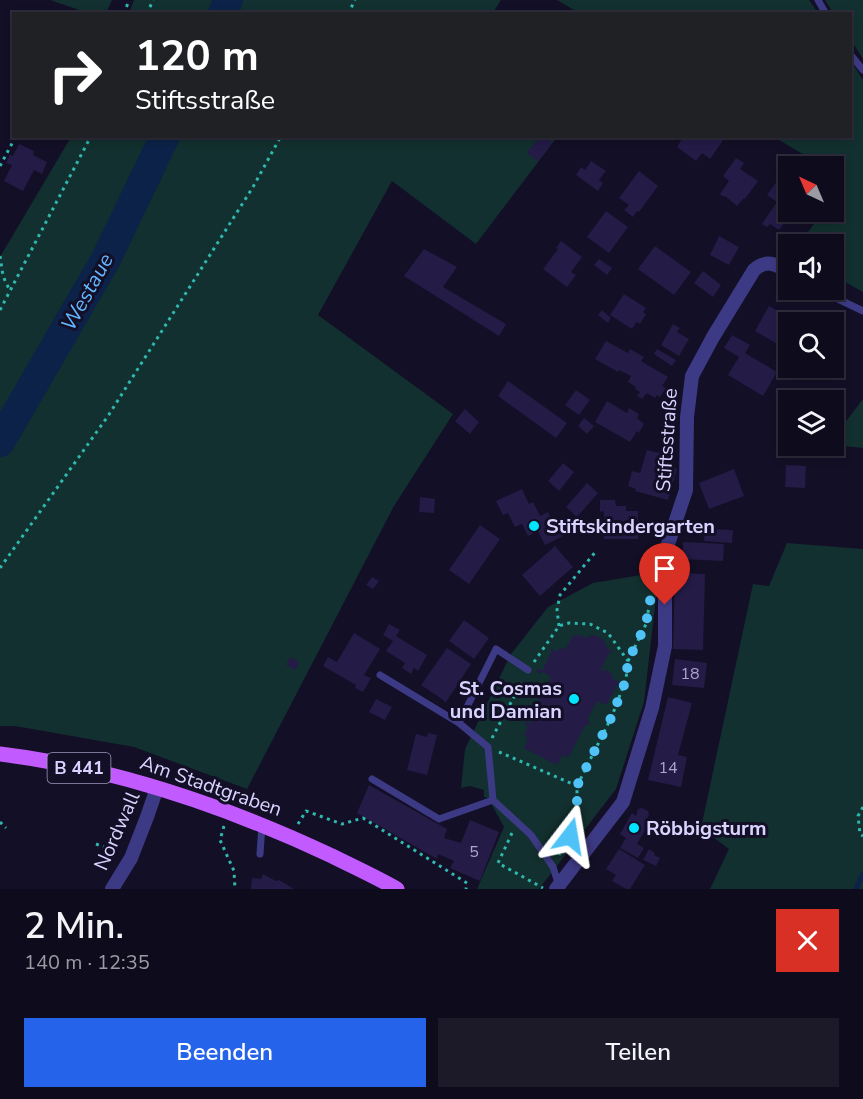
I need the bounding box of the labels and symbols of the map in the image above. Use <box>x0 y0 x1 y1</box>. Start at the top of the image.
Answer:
north arrow <box>778 156 844 222</box>
water label: Westaue <box>54 248 120 336</box>
street label: Stiftsstraße <box>650 387 684 493</box>
place label: Stiftskindergarten <box>546 513 715 540</box>
marker: Stiftskindergarten <box>527 519 541 533</box>
pin <box>639 543 690 605</box>
house number: 18 <box>680 663 700 685</box>
place label: St. Cosmas und Damian <box>450 675 562 725</box>
marker: St. Cosmas und Damian <box>567 692 581 706</box>
street label: Am Stadtgraben <box>136 749 286 823</box>
road number: B 441 <box>48 753 110 783</box>
house number: 14 <box>658 757 678 779</box>
street label: Nordwall <box>88 787 146 875</box>
position arrow <box>538 804 602 868</box>
place label: Röbbigsturm <box>646 815 766 842</box>
marker: Röbbigsturm <box>627 821 641 835</box>
house number: 5 <box>469 841 479 863</box>

